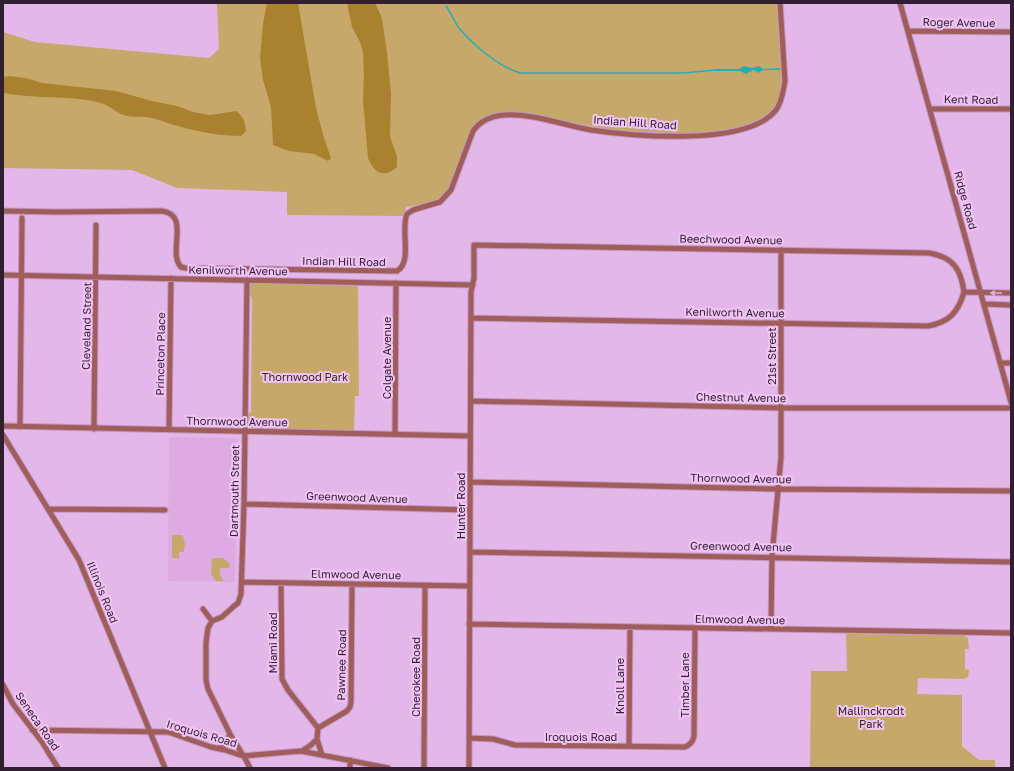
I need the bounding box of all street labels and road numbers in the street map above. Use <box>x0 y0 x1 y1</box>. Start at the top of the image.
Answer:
street label: Roger Avenue <box>922 15 996 29</box>
street label: Kent Road <box>944 92 998 106</box>
street label: Indian Hill Road <box>593 113 677 131</box>
street label: Ridge Road <box>952 169 980 231</box>
street label: Beechwood Avenue <box>679 232 783 246</box>
street label: Indian Hill Road <box>302 254 386 268</box>
street label: Kenilworth Avenue <box>188 263 288 277</box>
street label: Cleveland Street <box>79 282 93 370</box>
street label: Kenilworth Avenue <box>685 305 785 319</box>
street label: Princeton Place <box>153 312 167 396</box>
street label: Colgate Avenue <box>380 317 393 399</box>
street label: 21st Street <box>765 327 778 385</box>
street label: Chestnut Avenue <box>696 390 786 404</box>
street label: Thornwood Avenue <box>186 414 288 428</box>
street label: Dartmouth Street <box>227 445 241 537</box>
street label: Thornwood Avenue <box>690 471 792 485</box>
street label: Hunter Road <box>454 473 467 539</box>
street label: Greenwood Avenue <box>306 489 408 505</box>
street label: Greenwood Avenue <box>690 539 792 553</box>
street label: Illinois Road <box>85 559 121 625</box>
street label: Elmwood Avenue <box>311 567 401 581</box>
street label: Miami Road <box>266 612 279 674</box>
street label: Elmwood Avenue <box>695 612 785 626</box>
street label: Pawnee Road <box>334 629 348 701</box>
street label: Cherokee Road <box>409 637 422 717</box>
street label: Timber Lane <box>678 652 691 718</box>
street label: Knoll Lane <box>613 658 626 714</box>
street label: Seneca Road <box>13 689 63 753</box>
street label: Iroquois Road <box>165 717 239 749</box>
street label: Iroquois Road <box>545 730 617 743</box>

